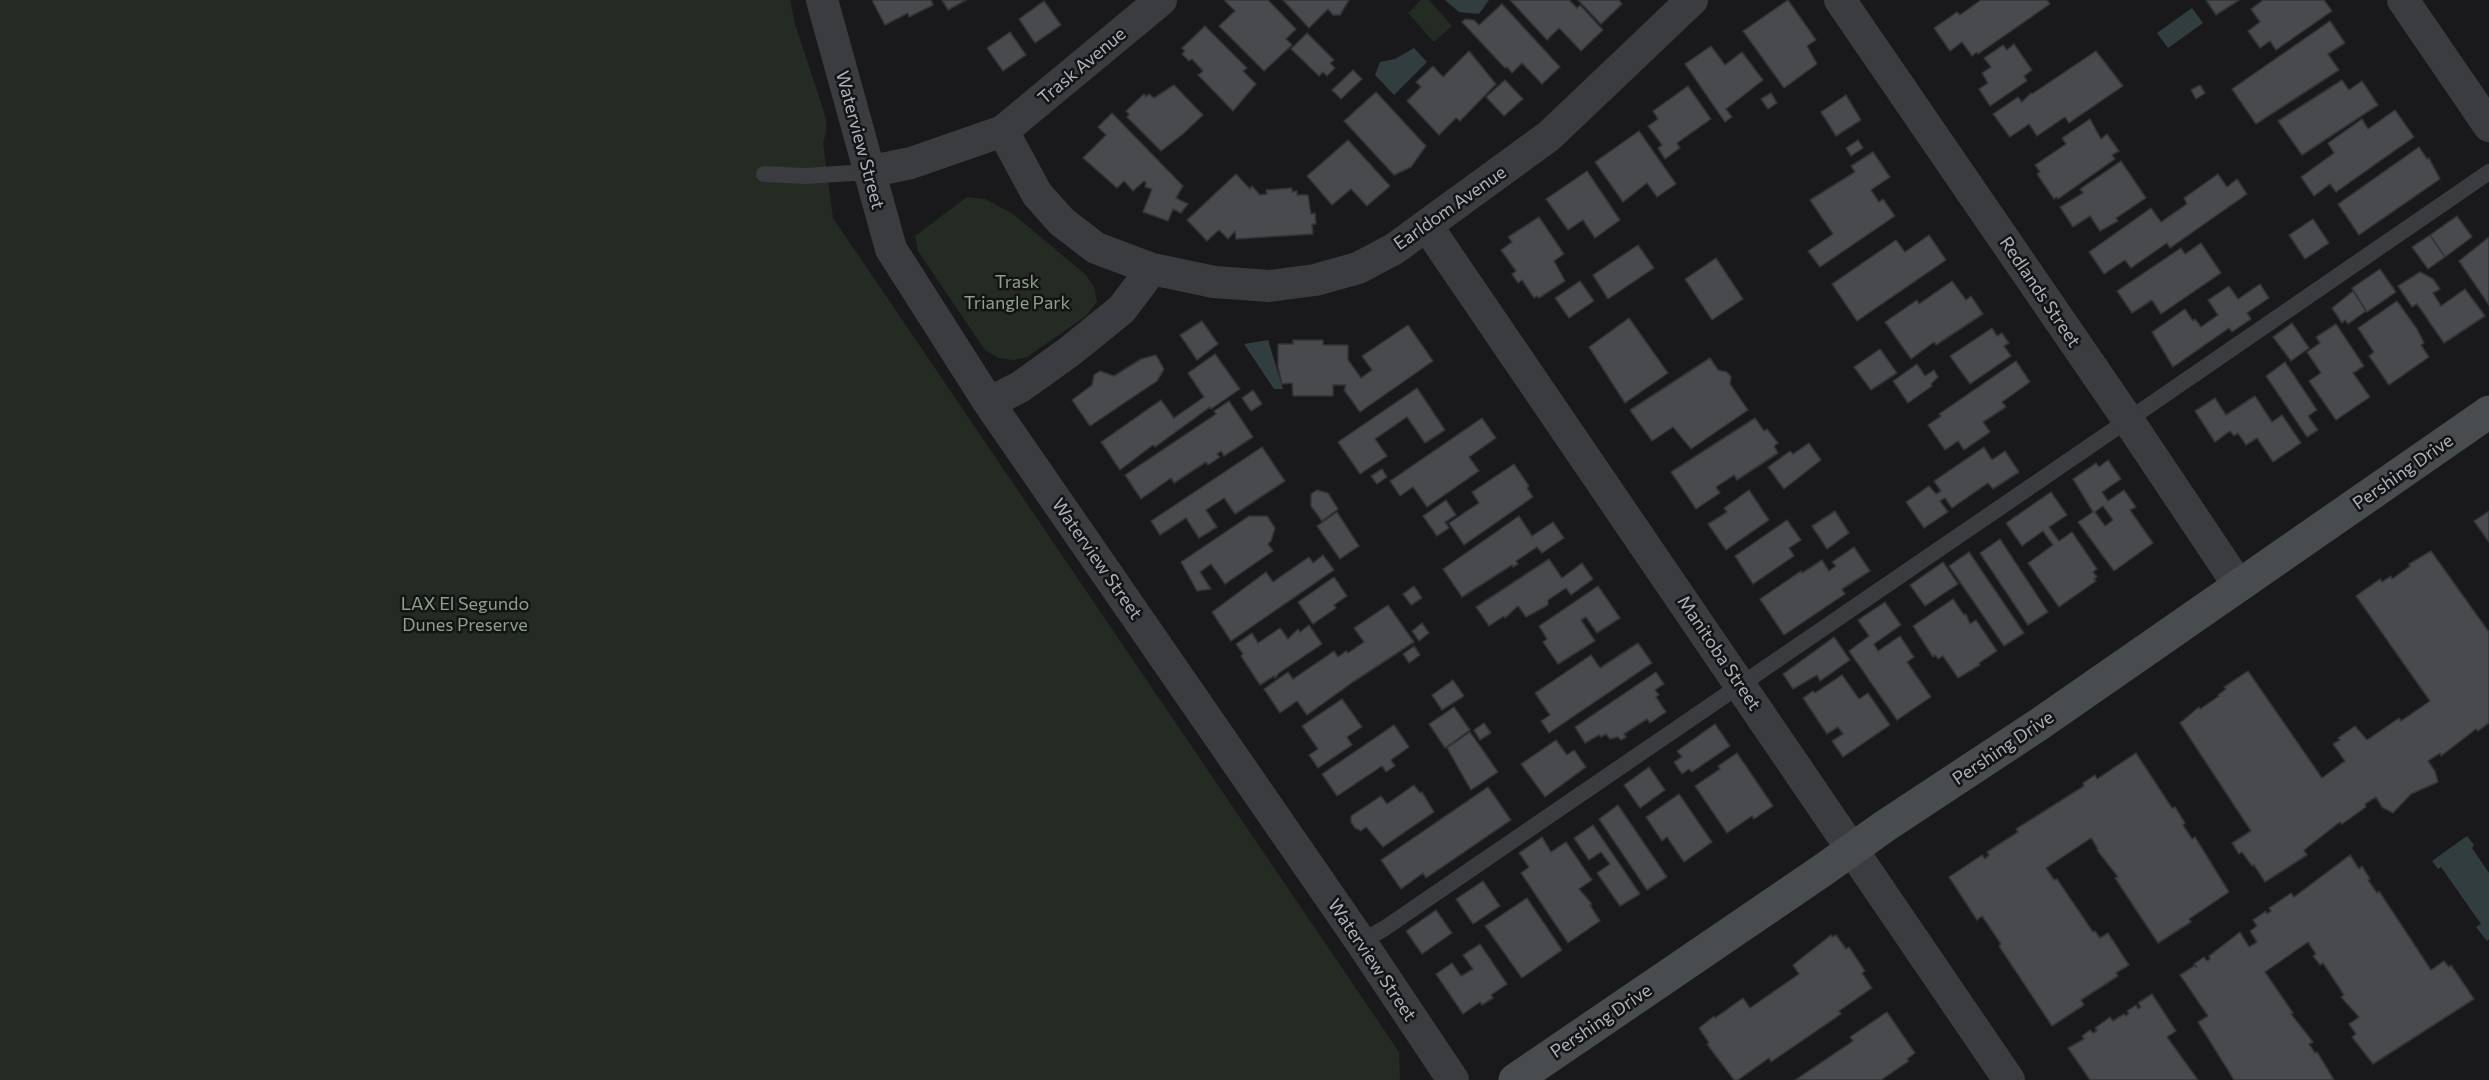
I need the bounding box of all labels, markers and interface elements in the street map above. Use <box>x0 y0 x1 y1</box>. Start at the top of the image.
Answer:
street label: Trask Avenue <box>1034 23 1130 109</box>
street label: Waterview Street <box>831 68 889 212</box>
street label: Earldom Avenue <box>1390 161 1510 255</box>
street label: Redlands Street <box>1995 233 2085 351</box>
park label: Trask Triangle Park <box>964 271 1070 314</box>
street label: Pershing Drive <box>2349 429 2457 515</box>
street label: Waterview Street <box>1047 494 1147 624</box>
street label: Manitoba Street <box>1673 591 1765 715</box>
park label: LAX El Segundo Dunes Preserve <box>401 593 529 636</box>
street label: Pershing Drive <box>1948 706 2058 790</box>
street label: Waterview Street <box>1323 895 1421 1025</box>
street label: Pershing Drive <box>1546 979 1656 1063</box>

